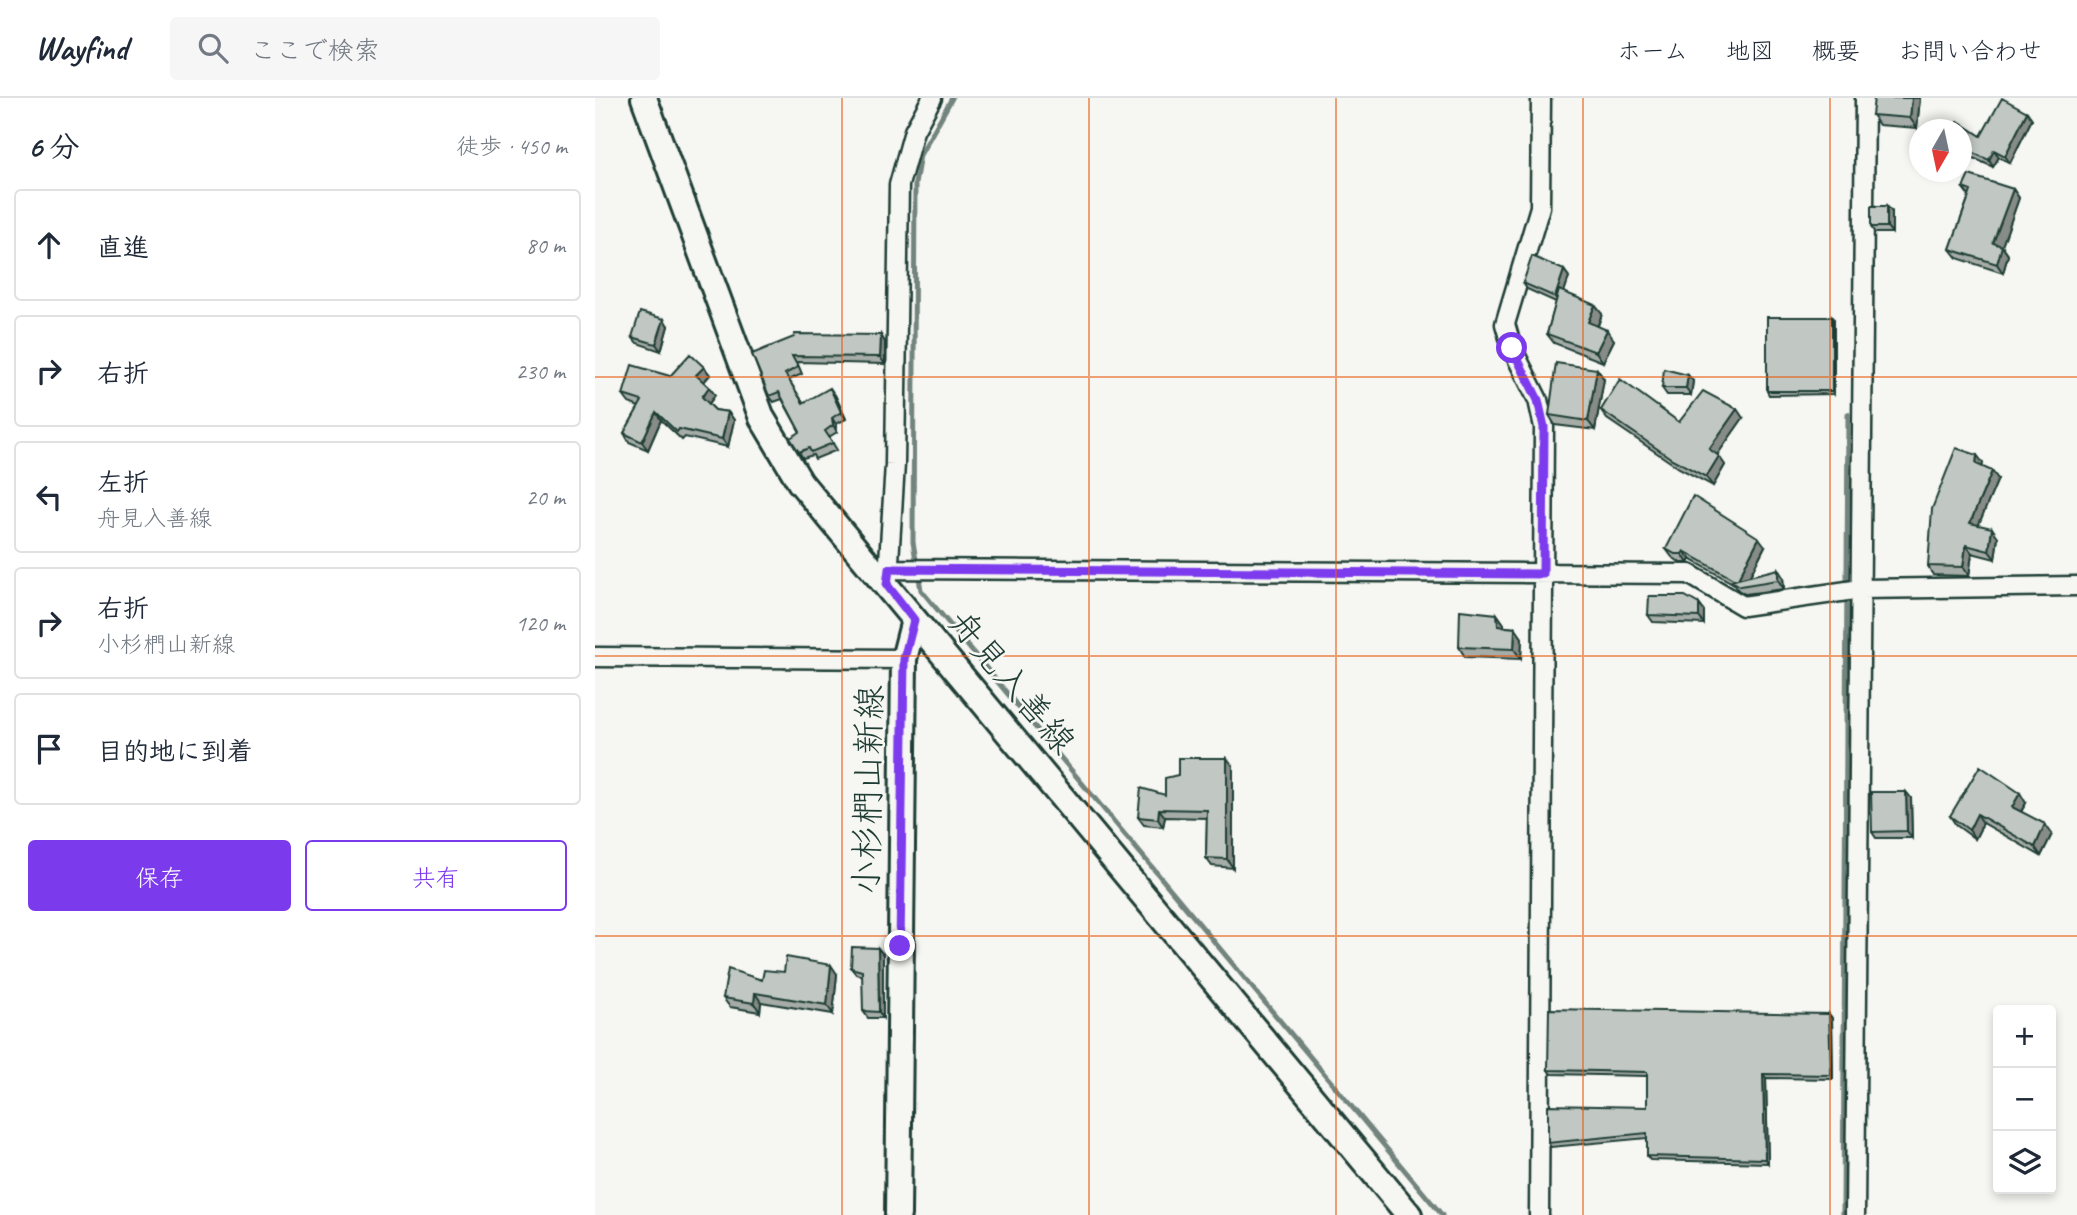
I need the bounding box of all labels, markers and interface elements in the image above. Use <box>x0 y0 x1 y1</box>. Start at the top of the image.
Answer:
search box <box>170 17 660 80</box>
text: Wayfind <box>35 27 128 69</box>
icon: search <box>194 29 232 67</box>
text: ここで検索 <box>250 34 380 67</box>
text: ホーム <box>1617 36 1688 66</box>
text: 地図 <box>1726 36 1774 66</box>
text: 概要 <box>1812 36 1860 66</box>
text: お問い合わせ <box>1898 36 2042 66</box>
north arrow <box>1909 119 1972 182</box>
text: 6 分 <box>28 128 79 166</box>
text: 徒歩 · 450 m <box>456 132 567 161</box>
icon: ahead <box>30 226 68 264</box>
text: 直進 <box>97 231 149 264</box>
text: 80 m <box>526 231 565 260</box>
route start <box>1496 332 1527 363</box>
icon: right <box>30 352 68 390</box>
text: 右折 <box>97 357 149 390</box>
text: 230 m <box>516 357 565 386</box>
text: 左折 <box>97 466 149 499</box>
icon: left <box>30 478 68 516</box>
text: 20 m <box>526 483 565 512</box>
text: 舟見入善線 <box>97 504 212 533</box>
text: 右折 <box>97 592 149 625</box>
street label: 舟見入善線 <box>939 601 1085 763</box>
icon: right <box>30 604 68 642</box>
text: 120 m <box>516 609 565 638</box>
text: 小杉椚山新線 <box>97 630 235 659</box>
street label: 小杉椚山新線 <box>844 685 892 895</box>
icon: arrive <box>30 730 68 768</box>
text: 目的地に到着 <box>97 735 253 768</box>
button: 保存 <box>28 840 291 911</box>
button: 共有 <box>305 840 567 911</box>
route end <box>884 930 915 961</box>
map controls <box>1993 1005 2056 1194</box>
button: + <box>1993 1005 2056 1068</box>
button: − <box>1993 1068 2056 1131</box>
button: layers <box>1993 1131 2056 1194</box>

